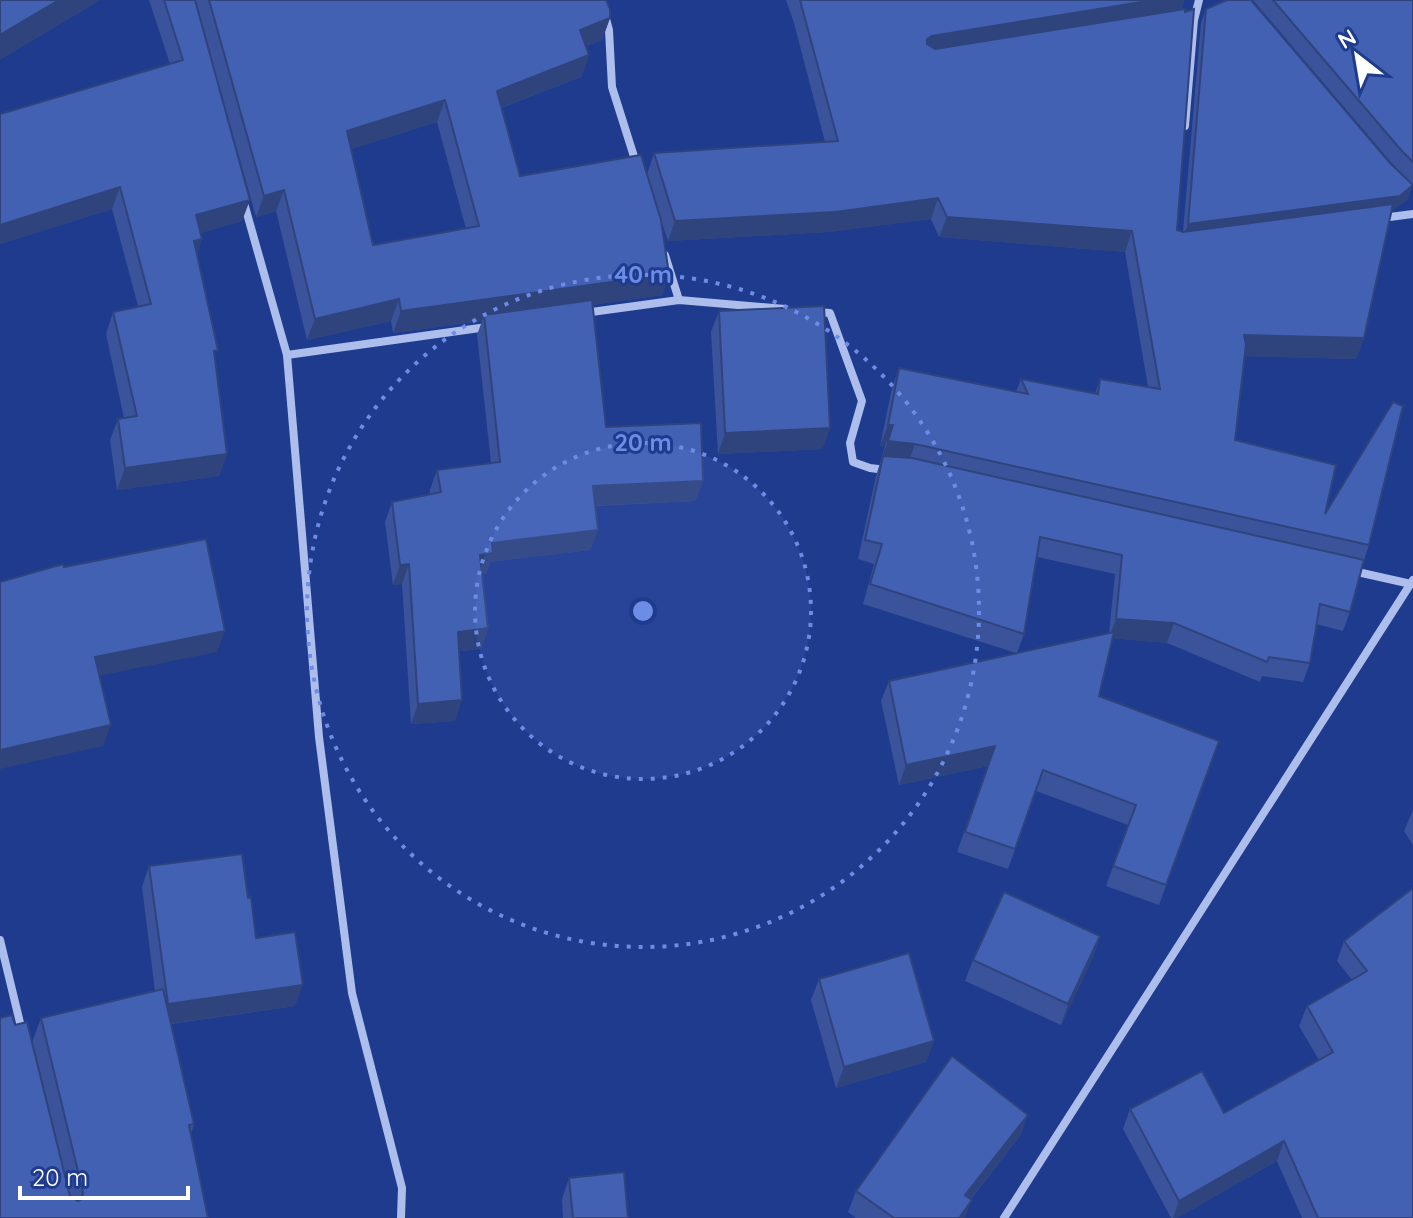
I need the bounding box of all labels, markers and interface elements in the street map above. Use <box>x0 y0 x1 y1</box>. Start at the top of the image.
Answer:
north arrow <box>1317 16 1397 96</box>
text: N <box>1333 23 1361 55</box>
text: 40 m <box>614 259 672 289</box>
text: 20 m <box>614 427 672 457</box>
centre of rings <box>629 597 657 625</box>
scale bar <box>20 1150 188 1200</box>
text: 20 m <box>32 1162 88 1192</box>

